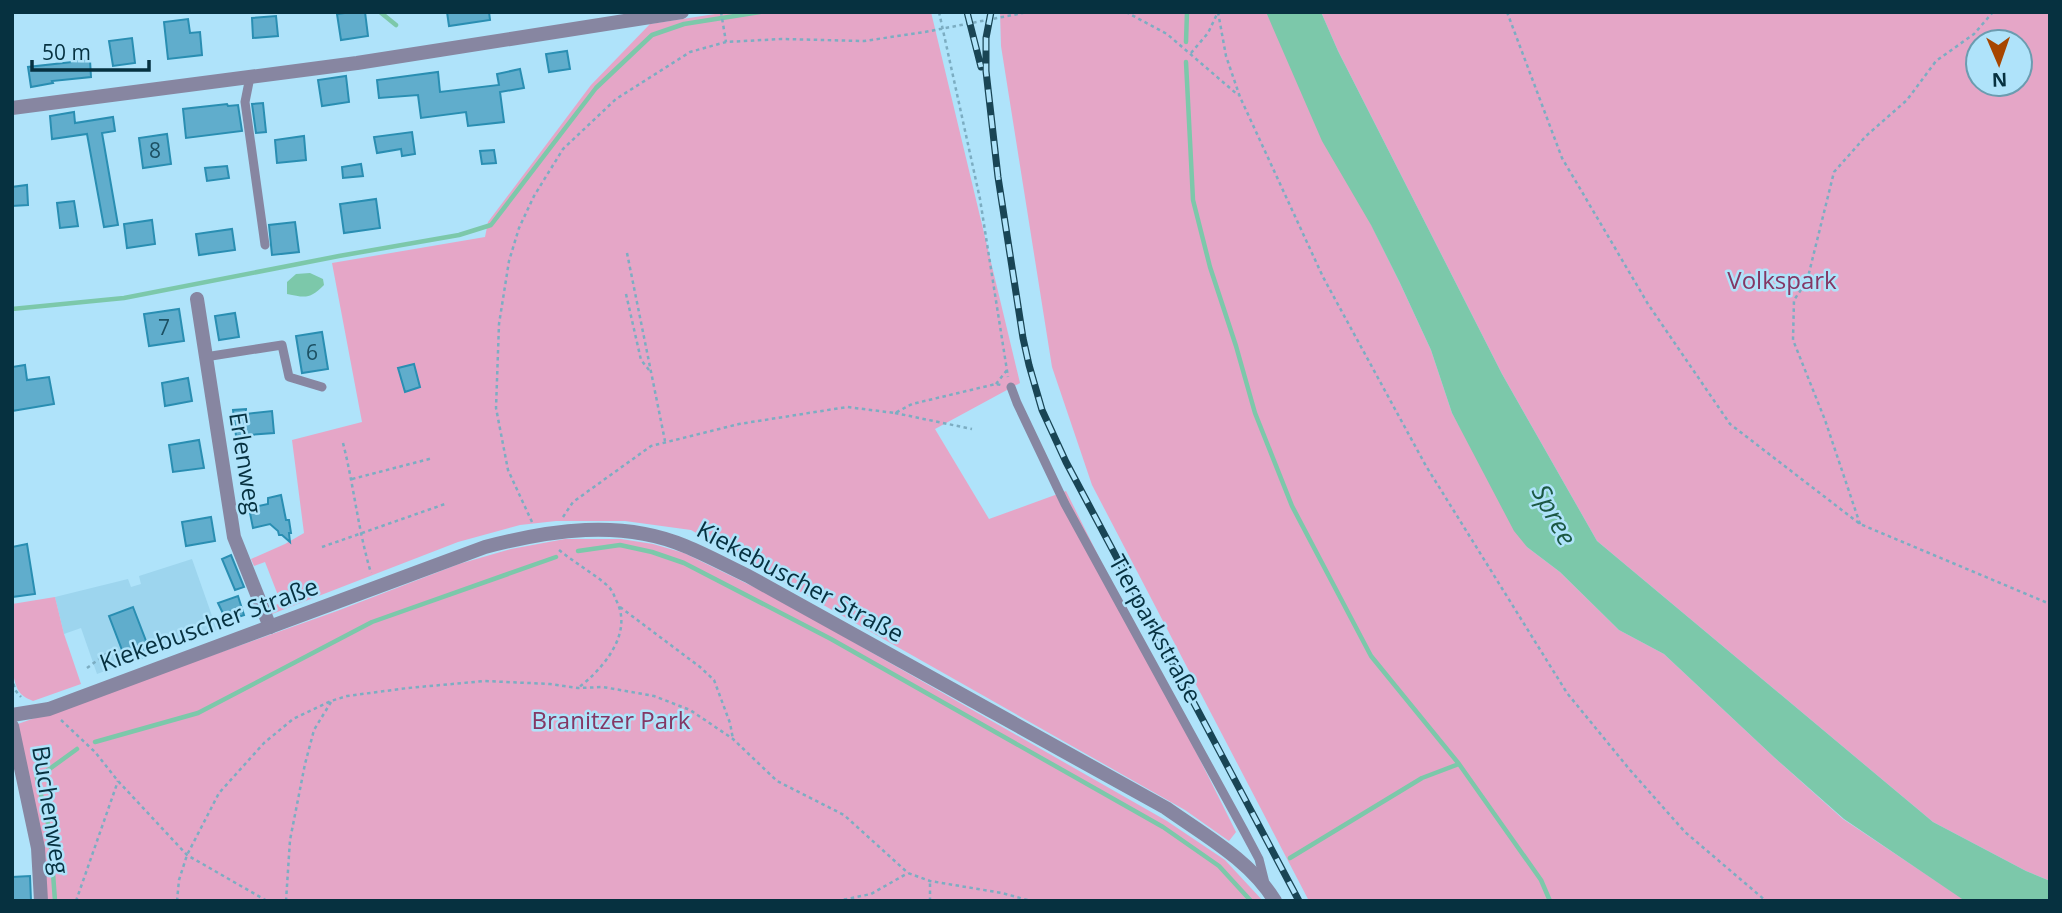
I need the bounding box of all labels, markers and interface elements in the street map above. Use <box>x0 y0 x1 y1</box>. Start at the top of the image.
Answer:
scale bar <box>32 28 149 72</box>
north arrow <box>1964 28 2034 98</box>
text: 50 m <box>42 38 91 66</box>
text: N <box>1991 67 2008 93</box>
house number: 8 <box>149 136 161 164</box>
park label: Volkspark <box>1727 263 1837 296</box>
house number: 7 <box>158 313 170 341</box>
house number: 6 <box>306 338 318 366</box>
street label: Erlenweg <box>222 410 271 516</box>
water label: Spree <box>1524 478 1586 551</box>
street label: Kiekebuscher Straße <box>691 512 910 649</box>
street label: Tierparkstraße <box>1102 548 1211 708</box>
street label: Kiekebuscher Straße <box>95 569 322 678</box>
park label: Branitzer Park <box>532 703 691 736</box>
street label: Buchenweg <box>25 743 78 876</box>

